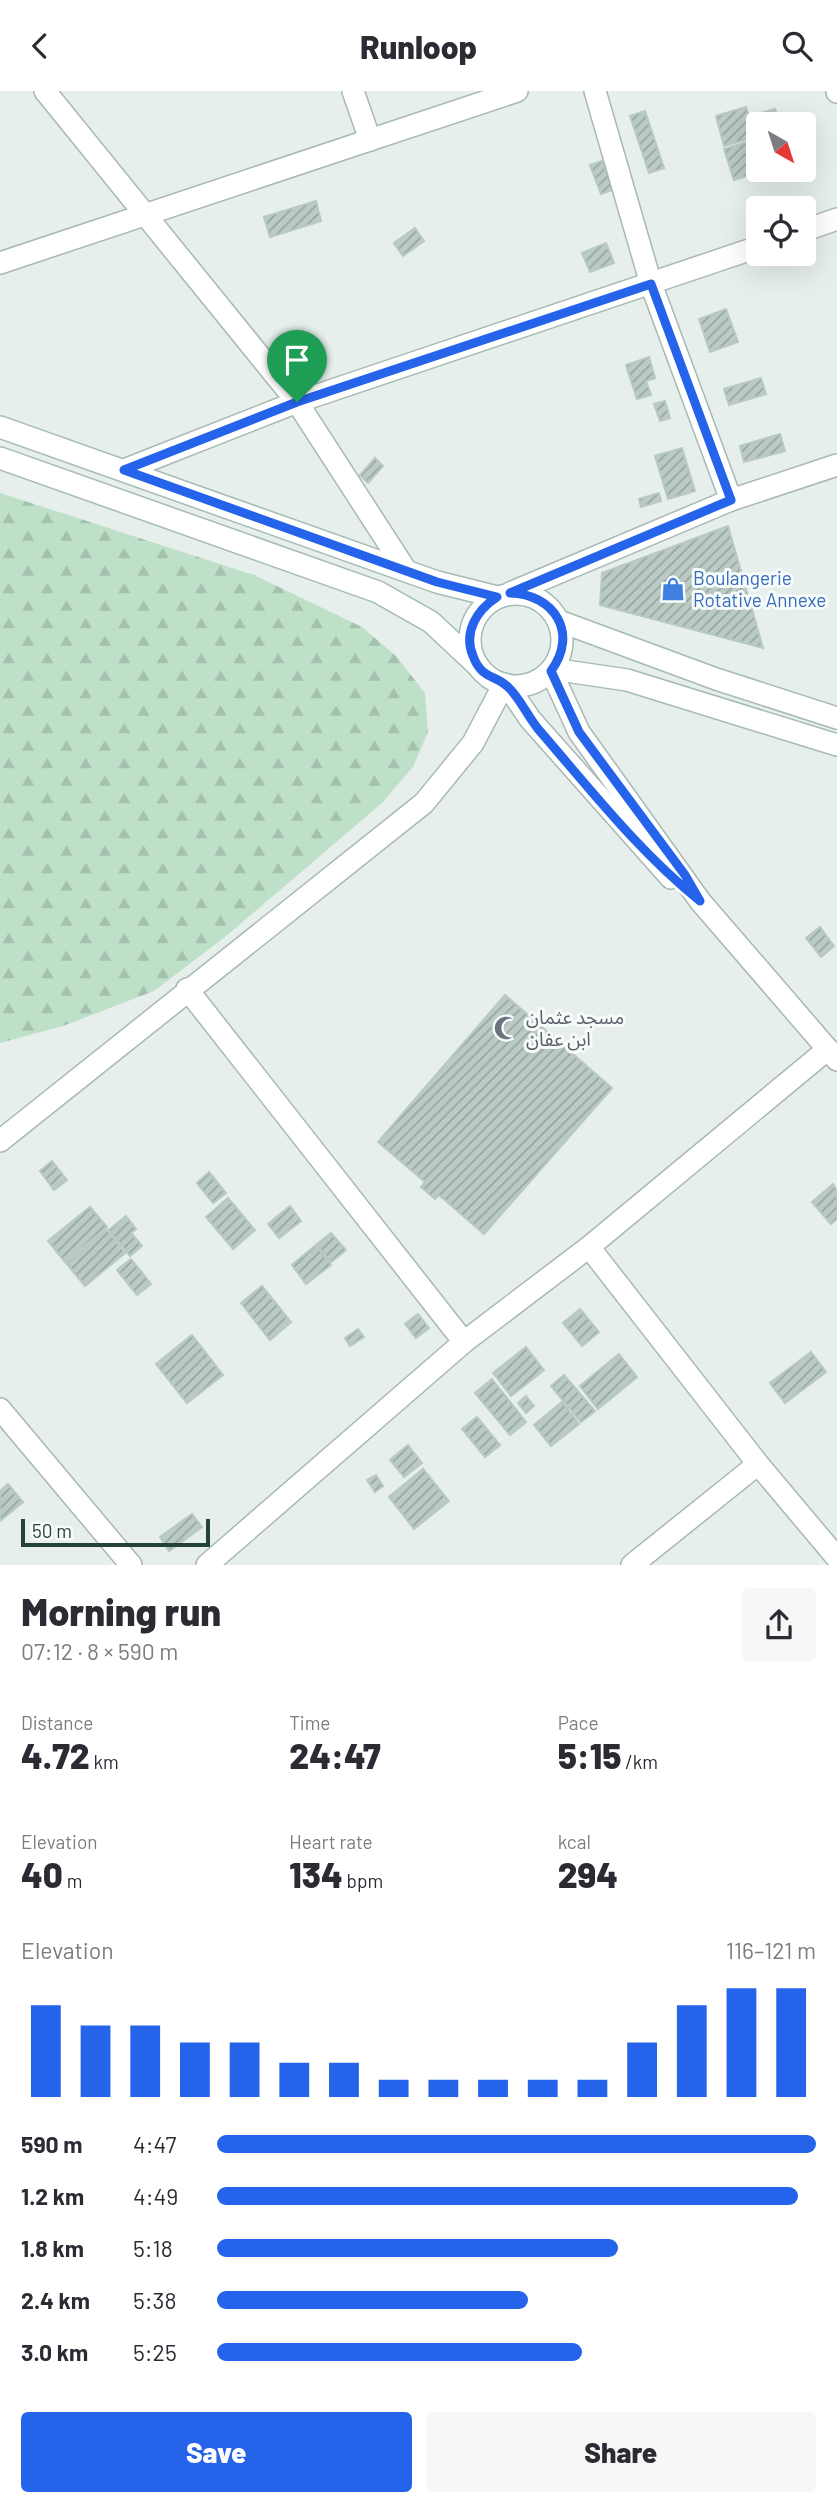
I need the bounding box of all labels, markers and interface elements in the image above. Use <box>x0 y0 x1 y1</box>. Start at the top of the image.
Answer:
icon: back <box>21 27 59 65</box>
text: Runloop <box>360 27 477 65</box>
icon: search <box>778 27 816 65</box>
north arrow <box>746 112 816 182</box>
map controls <box>746 112 816 266</box>
button: locate <box>746 196 816 266</box>
pin <box>267 330 327 402</box>
icon: arrive <box>278 341 316 379</box>
place label: Boulangerie Rotative Annexe <box>693 566 826 611</box>
shop icon: Boulangerie Rotative Annexe <box>659 575 687 603</box>
place label: مسجد عثمان ابن عفان <box>526 1005 624 1051</box>
mosque icon: مسجد عثمان ابن عفان <box>492 1014 520 1042</box>
scale bar <box>21 1515 210 1547</box>
text: 50 m <box>32 1519 72 1542</box>
text: Morning run <box>21 1588 221 1634</box>
button: share <box>742 1588 816 1662</box>
text: 07:12 · 8 × 590 m <box>21 1637 178 1665</box>
text: Distance <box>21 1711 93 1734</box>
text: Time <box>289 1711 330 1734</box>
text: Pace <box>558 1711 599 1734</box>
text: 4.72 <box>21 1734 90 1776</box>
text: 24:47 <box>289 1734 381 1776</box>
text: 5:15 <box>558 1734 621 1776</box>
text: km <box>90 1750 119 1773</box>
text: /km <box>621 1750 658 1773</box>
text: Elevation <box>21 1830 98 1853</box>
text: Heart rate <box>289 1830 373 1853</box>
text: kcal <box>558 1830 591 1853</box>
text: 40 <box>21 1853 63 1895</box>
text: 134 <box>289 1853 343 1895</box>
text: 294 <box>558 1853 618 1895</box>
text: m <box>63 1869 82 1892</box>
text: bpm <box>343 1869 383 1892</box>
text: Elevation <box>21 1936 114 1964</box>
text: 116–121 m <box>726 1936 816 1964</box>
text: 590 m <box>21 2130 83 2158</box>
text: 4:47 <box>133 2130 176 2158</box>
text: 1.2 km <box>21 2182 84 2210</box>
text: 4:49 <box>133 2182 178 2210</box>
text: 1.8 km <box>21 2234 84 2262</box>
text: 5:18 <box>133 2234 173 2262</box>
text: 2.4 km <box>21 2286 90 2314</box>
text: 5:38 <box>133 2286 176 2314</box>
text: 3.0 km <box>21 2338 88 2366</box>
text: 5:25 <box>133 2338 177 2366</box>
button: Save <box>21 2412 412 2492</box>
button: Share <box>426 2412 816 2492</box>

